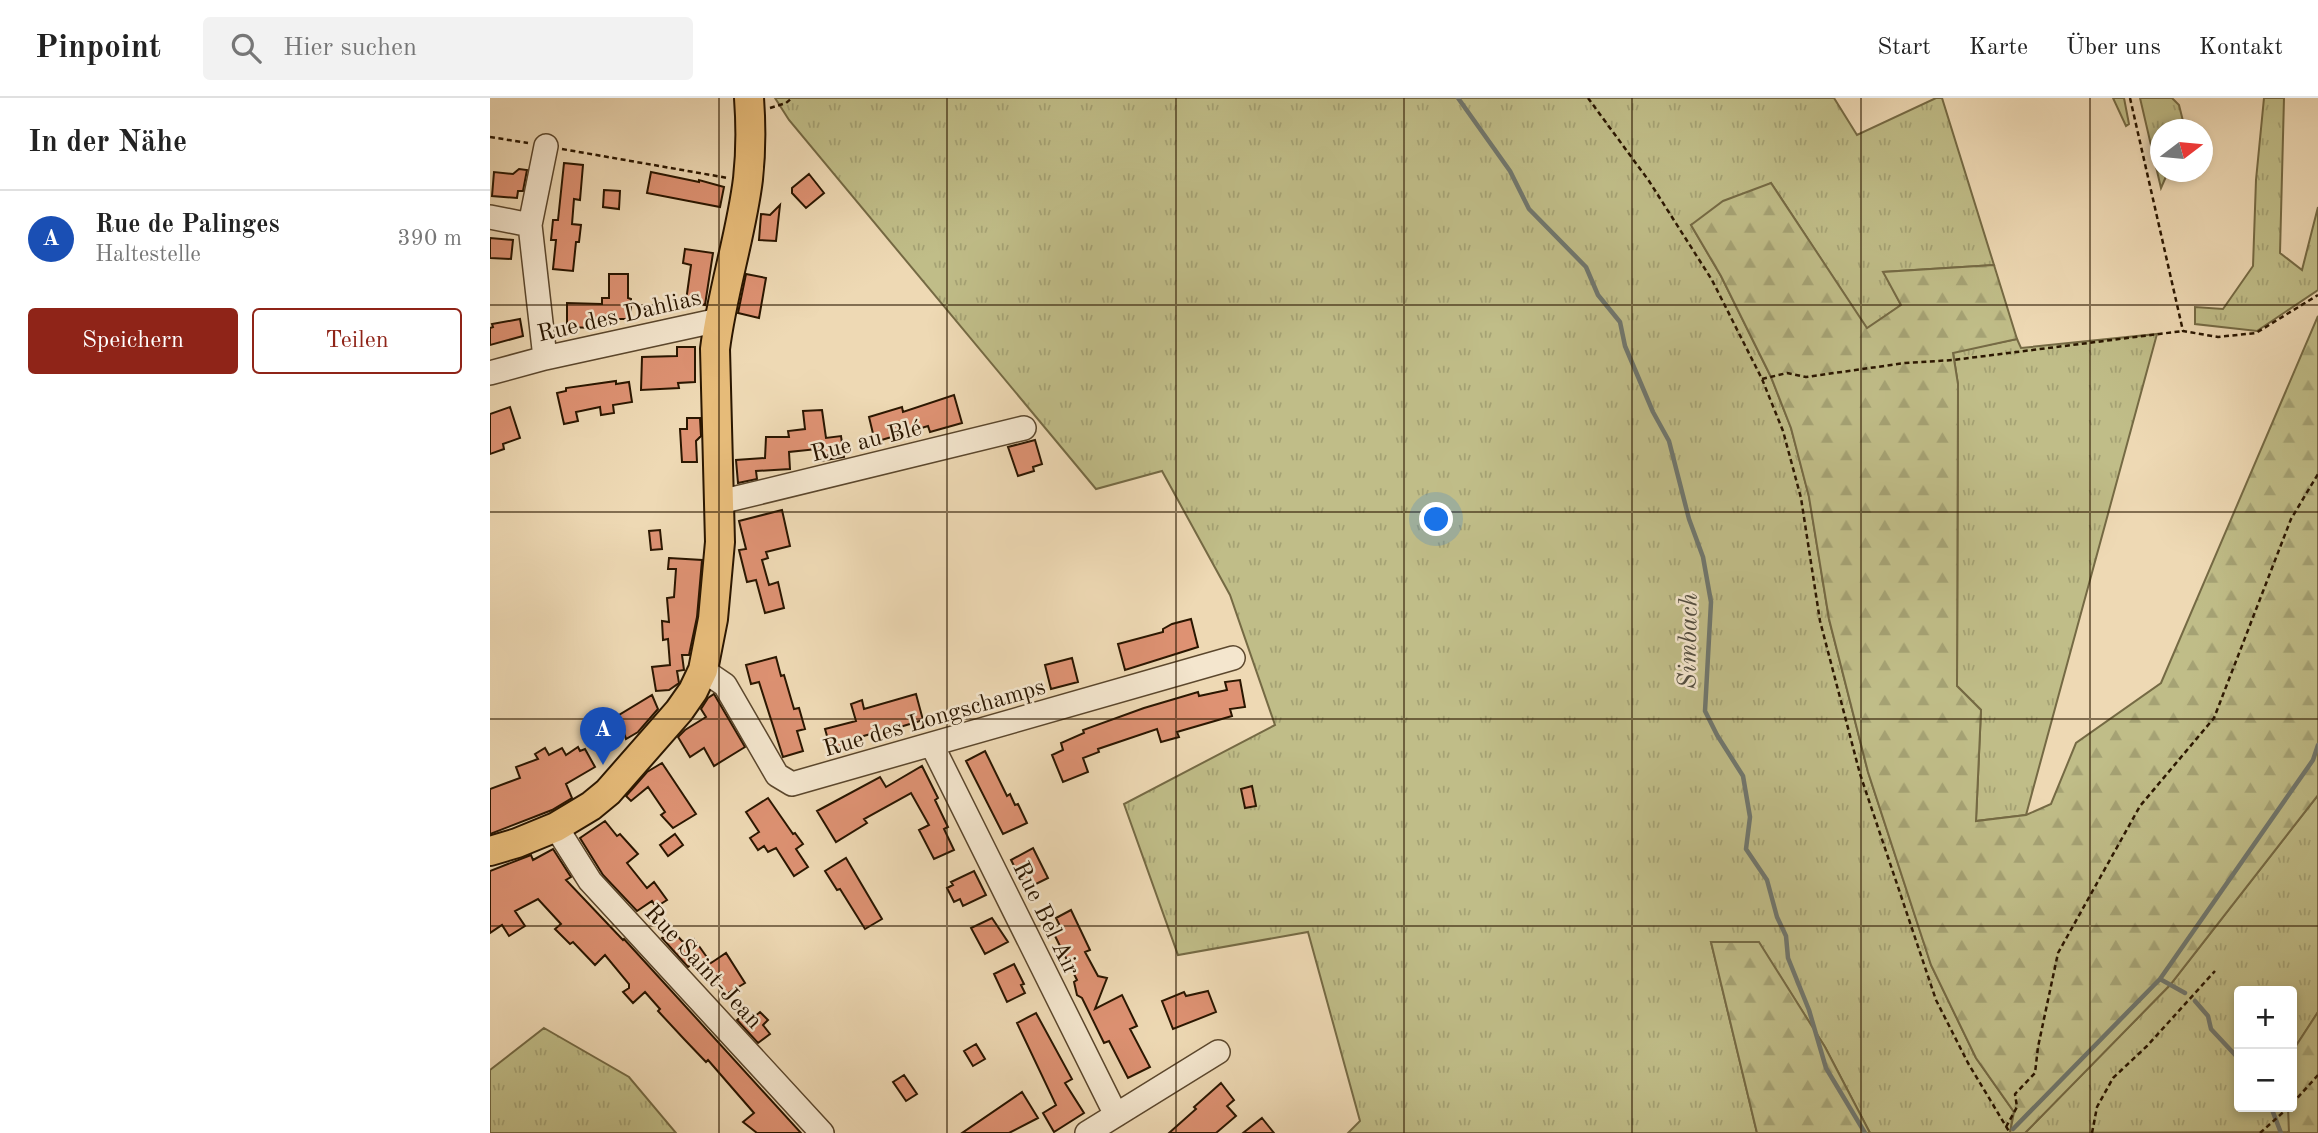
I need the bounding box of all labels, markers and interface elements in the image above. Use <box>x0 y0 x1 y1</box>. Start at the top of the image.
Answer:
search box <box>203 17 693 80</box>
icon: search <box>227 29 265 67</box>
text: Pinpoint <box>35 32 161 65</box>
text: Hier suchen <box>283 35 417 61</box>
text: Start <box>1877 36 1931 60</box>
text: Karte <box>1969 36 2028 60</box>
text: Über uns <box>2066 36 2161 60</box>
text: Kontakt <box>2199 36 2283 60</box>
north arrow <box>2150 119 2213 182</box>
text: In der Nähe <box>28 128 187 158</box>
text: Rue de Palinges <box>95 212 280 238</box>
text: A <box>42 227 60 250</box>
text: 390 m <box>397 227 462 250</box>
text: Haltestelle <box>95 243 201 266</box>
street label: Rue des Dahlias <box>535 286 704 347</box>
button: Speichern <box>28 308 238 374</box>
button: Teilen <box>252 308 462 374</box>
street label: Rue au Blé <box>809 417 924 467</box>
your location <box>1419 502 1453 536</box>
water label: Simbach <box>1675 593 1703 690</box>
street label: Rue des Longschamps <box>821 676 1048 762</box>
pin: A <box>580 707 626 765</box>
street label: Rue Bel Air <box>1007 858 1083 980</box>
street label: Rue Saint-Jean <box>639 901 766 1034</box>
map controls <box>2234 986 2297 1112</box>
button: + <box>2234 986 2297 1049</box>
button: − <box>2234 1049 2297 1112</box>

